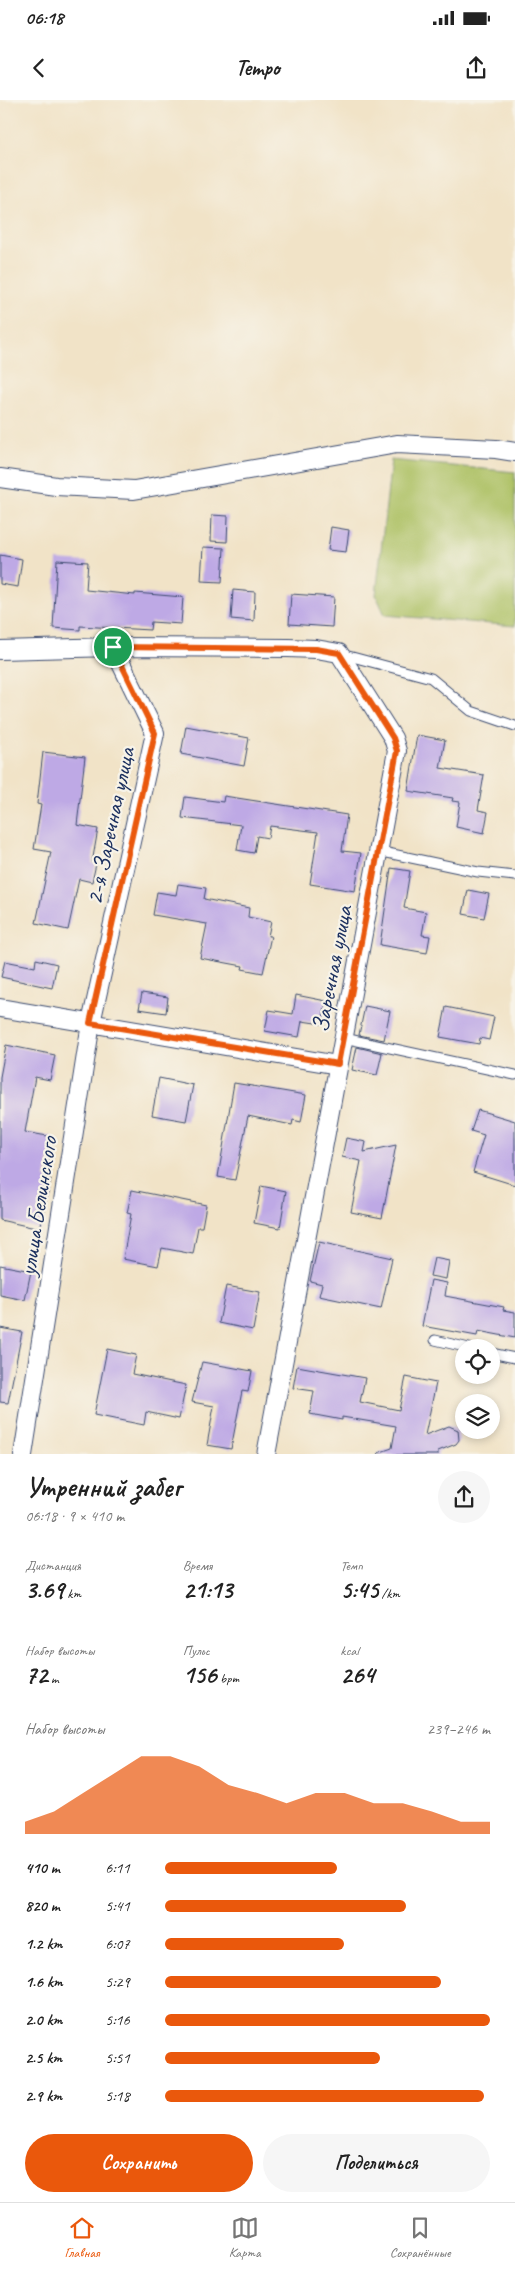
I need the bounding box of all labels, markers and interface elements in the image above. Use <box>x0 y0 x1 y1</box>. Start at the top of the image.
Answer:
text: 06:18 <box>25 6 63 30</box>
icon: back <box>25 54 53 82</box>
text: Tempo <box>235 54 280 82</box>
icon: share <box>462 54 490 82</box>
pin <box>92 626 134 668</box>
icon: arrive <box>99 633 127 661</box>
street label: 2-я Заречная улица <box>79 744 142 907</box>
street label: Заречная улица <box>305 902 359 1035</box>
street label: улица Белинского <box>12 1133 64 1280</box>
map controls <box>455 1339 500 1439</box>
button: locate <box>455 1339 500 1384</box>
button: layers <box>455 1394 500 1439</box>
text: Утренний забег <box>25 1469 181 1504</box>
button: share <box>438 1471 490 1523</box>
text: 06:18 · 9 × 410 m <box>25 1506 124 1526</box>
text: Дистанция <box>25 1557 81 1574</box>
text: Время <box>183 1557 212 1574</box>
text: Темп <box>340 1557 363 1574</box>
text: 3.69 <box>25 1574 64 1606</box>
text: 21:13 <box>183 1574 233 1606</box>
text: 5:45 <box>340 1574 378 1606</box>
text: km <box>64 1585 81 1602</box>
text: /km <box>378 1585 400 1602</box>
text: Набор высоты <box>25 1642 94 1659</box>
text: Пульс <box>183 1642 210 1659</box>
text: kcal <box>340 1642 359 1659</box>
text: 72 <box>25 1659 47 1691</box>
text: 156 <box>183 1659 217 1691</box>
text: 264 <box>340 1659 375 1691</box>
text: m <box>47 1670 59 1687</box>
text: bpm <box>217 1670 239 1687</box>
text: Набор высоты <box>25 1719 104 1739</box>
text: 239–246 m <box>427 1719 490 1739</box>
text: 410 m <box>25 1858 60 1878</box>
text: 6:11 <box>105 1858 130 1878</box>
text: 820 m <box>25 1896 60 1916</box>
text: 5:41 <box>105 1896 130 1916</box>
text: 1.2 km <box>25 1934 62 1954</box>
text: 6:07 <box>105 1934 130 1954</box>
text: 1.6 km <box>25 1972 63 1992</box>
text: 5:29 <box>105 1972 130 1992</box>
text: 2.0 km <box>25 2010 62 2030</box>
text: 5:16 <box>105 2010 130 2030</box>
text: 2.5 km <box>25 2048 62 2068</box>
text: 5:51 <box>105 2048 130 2068</box>
text: 2.9 km <box>25 2086 62 2106</box>
text: 5:18 <box>105 2086 130 2106</box>
button: Сохранить <box>25 2134 253 2192</box>
button: Поделиться <box>263 2134 490 2192</box>
tab: Главная <box>65 2214 100 2261</box>
tab: Карта <box>229 2214 261 2261</box>
tab: Сохранённые <box>390 2214 450 2261</box>

